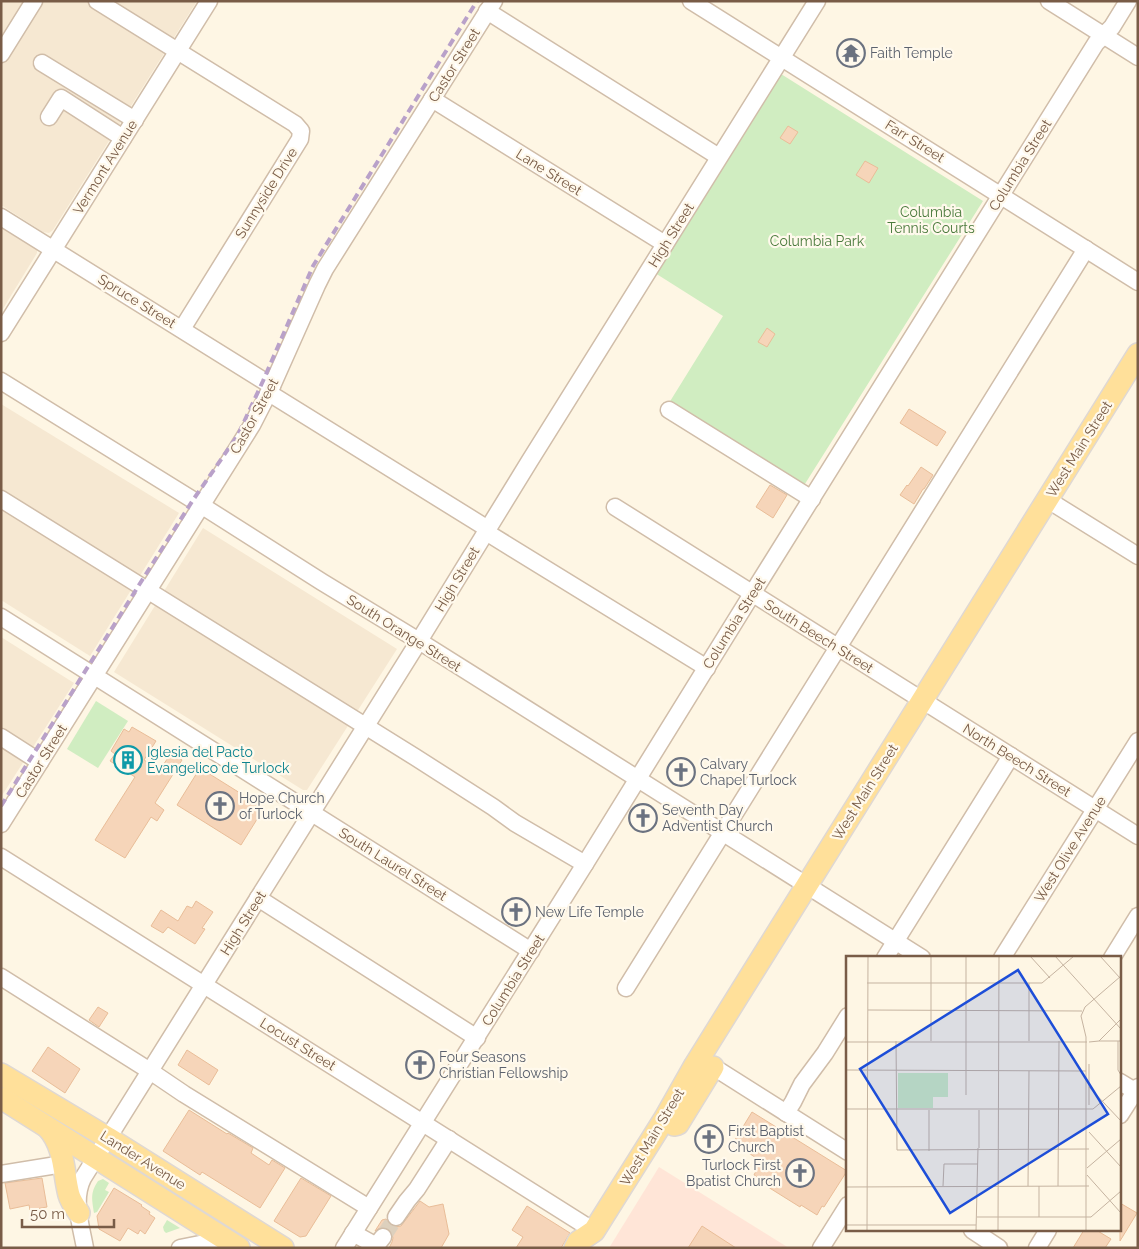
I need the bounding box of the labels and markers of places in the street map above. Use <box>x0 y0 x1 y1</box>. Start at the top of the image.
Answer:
temple icon: Faith Temple <box>836 38 866 68</box>
place label: Faith Temple <box>870 45 953 61</box>
place label: Iglesia del Pacto Evangelico de Turlock <box>147 744 290 776</box>
building icon: Iglesia del Pacto Evangelico de Turlock <box>113 745 143 775</box>
place label: Calvary Chapel Turlock <box>700 756 797 788</box>
church icon: Calvary Chapel Turlock <box>666 757 696 787</box>
place label: Hope Church of Turlock <box>239 790 325 822</box>
church icon: Hope Church of Turlock <box>205 791 235 821</box>
place label: Seventh Day Adventist Church <box>662 802 773 834</box>
church icon: Seventh Day Adventist Church <box>628 803 658 833</box>
church icon: New Life Temple <box>501 897 531 927</box>
place label: New Life Temple <box>535 904 644 920</box>
place label: Four Seasons Christian Fellowship <box>439 1049 568 1081</box>
church icon: Four Seasons Christian Fellowship <box>405 1050 435 1080</box>
place label: First Baptist Church <box>728 1123 804 1155</box>
church icon: First Baptist Church <box>694 1124 724 1154</box>
place label: Turlock First Bpatist Church <box>686 1157 781 1189</box>
church icon: Turlock First Bpatist Church <box>785 1158 815 1188</box>

